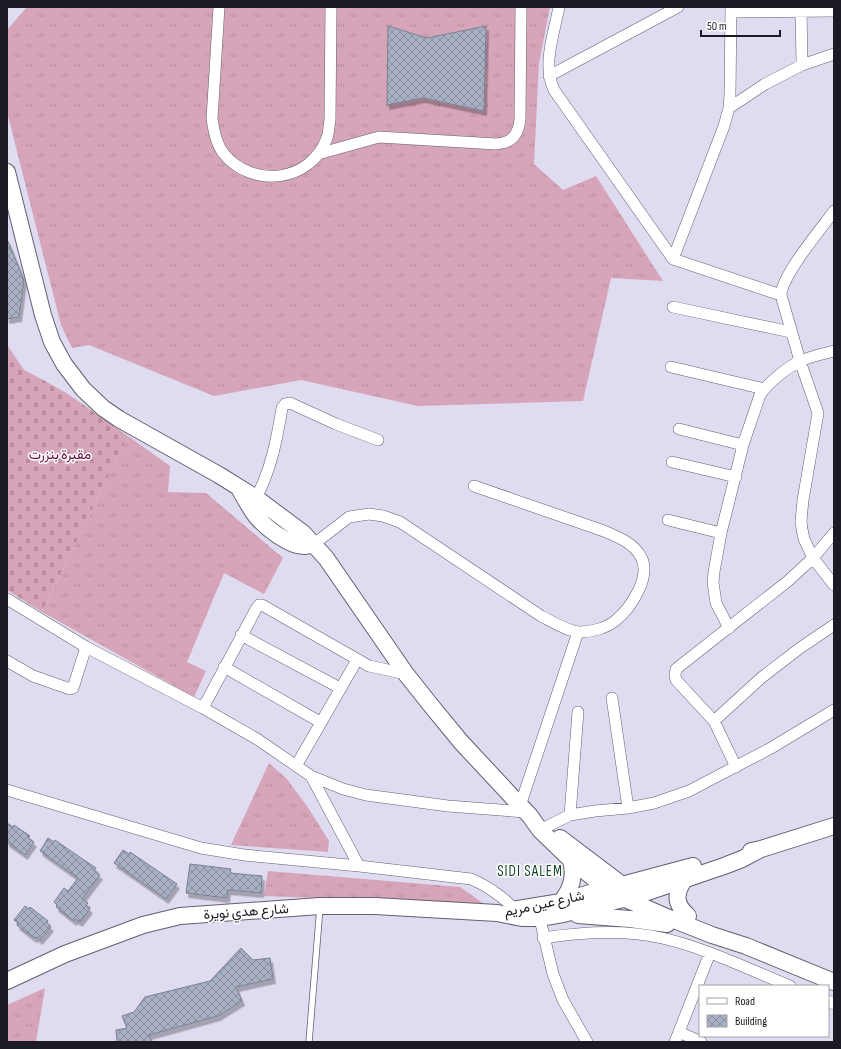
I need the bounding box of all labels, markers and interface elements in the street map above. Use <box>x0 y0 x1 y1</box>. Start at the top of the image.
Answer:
scale bar <box>701 12 780 38</box>
text: 50 m <box>707 19 727 34</box>
park label: مقبرة بنزرت <box>29 446 91 463</box>
district label: SIDI SALEM <box>497 862 563 881</box>
street label: شارع عين مريم <box>502 887 586 922</box>
street label: شارع هدي نويرة <box>203 900 290 926</box>
legend <box>699 985 829 1037</box>
text: Road <box>735 994 755 1009</box>
text: Building <box>735 1014 767 1029</box>

